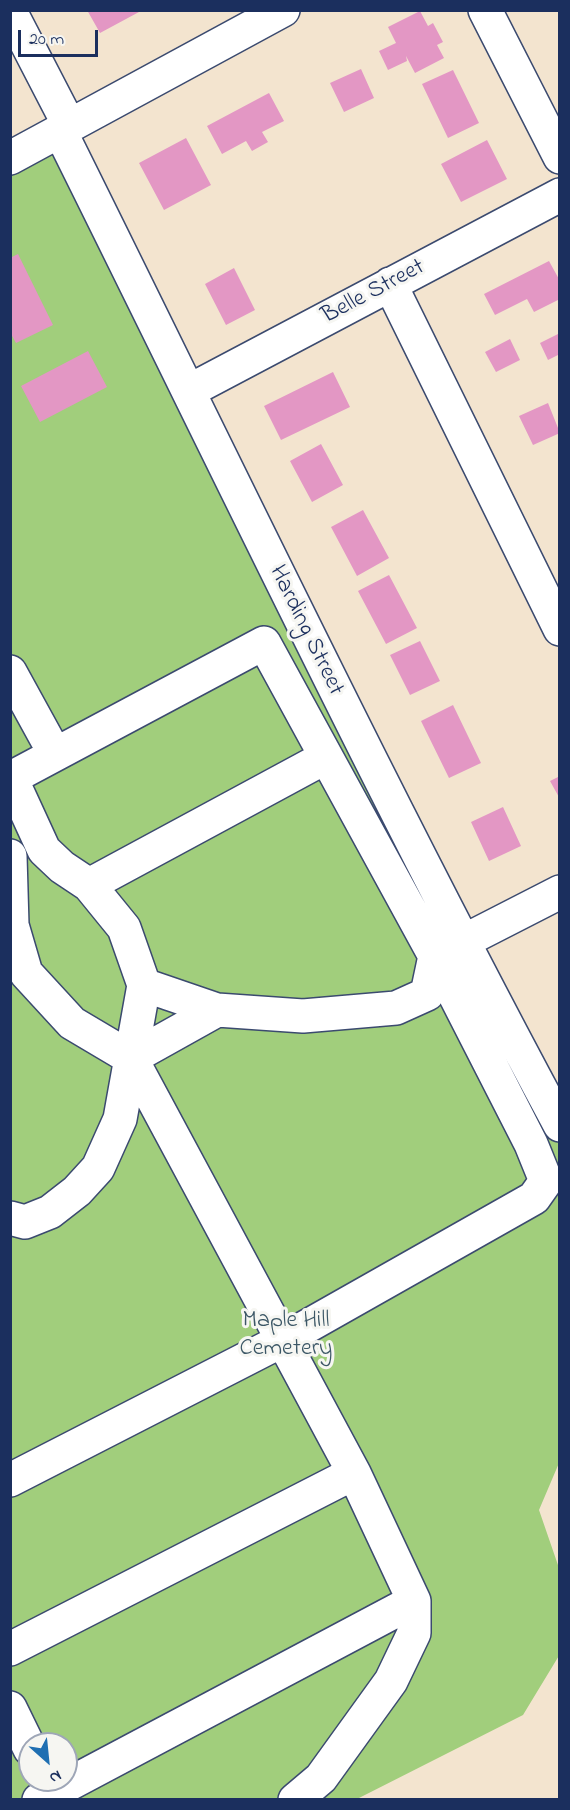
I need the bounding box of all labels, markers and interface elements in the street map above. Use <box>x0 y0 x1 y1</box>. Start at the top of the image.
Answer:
scale bar <box>21 18 100 56</box>
text: 20 m <box>29 27 64 53</box>
street label: Belle Street <box>318 254 430 332</box>
street label: Harding Street <box>261 561 349 701</box>
park label: Maple Hill Cemetery <box>240 1308 332 1364</box>
north arrow <box>18 1732 78 1792</box>
text: N <box>45 1763 66 1789</box>

